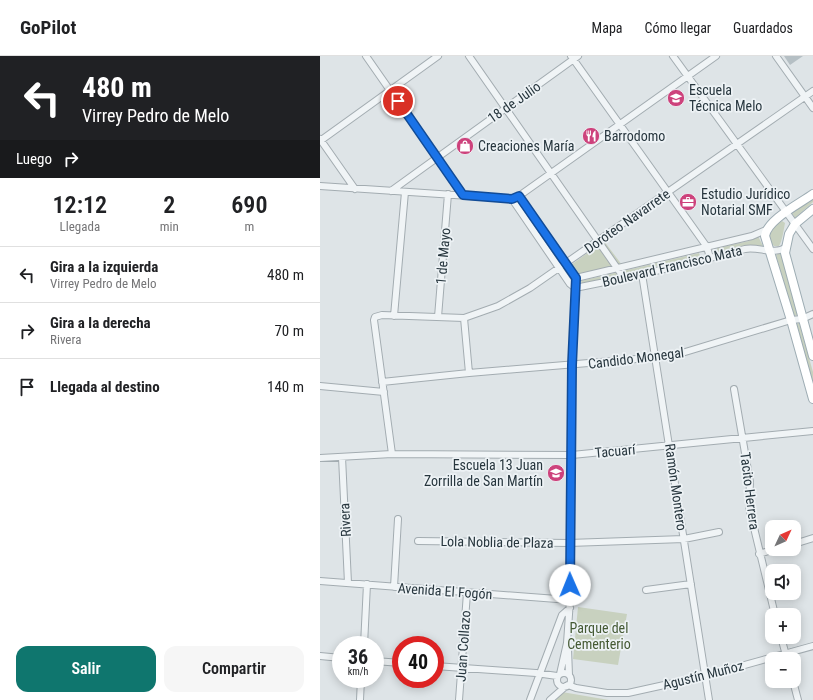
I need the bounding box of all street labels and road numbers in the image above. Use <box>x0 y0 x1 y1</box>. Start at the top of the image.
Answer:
street label: 18 de Julio <box>485 78 543 126</box>
street label: Doroteo Navarrete <box>581 185 673 256</box>
street label: 1 de Mayo <box>433 227 453 285</box>
street label: Boulevard Francisco Mata <box>601 242 743 290</box>
street label: Candido Monegal <box>587 344 685 372</box>
street label: Tacuarí <box>594 441 637 461</box>
street label: Ramón Montero <box>662 442 690 532</box>
street label: Tacito Herrera <box>737 451 763 531</box>
street label: Rivera <box>336 503 354 537</box>
street label: Lola Noblia de Plaza <box>440 533 554 551</box>
street label: Avenida El Fogón <box>397 580 493 602</box>
street label: Juan Collazo <box>453 610 473 682</box>
street label: Agustín Muñoz <box>661 657 745 693</box>

